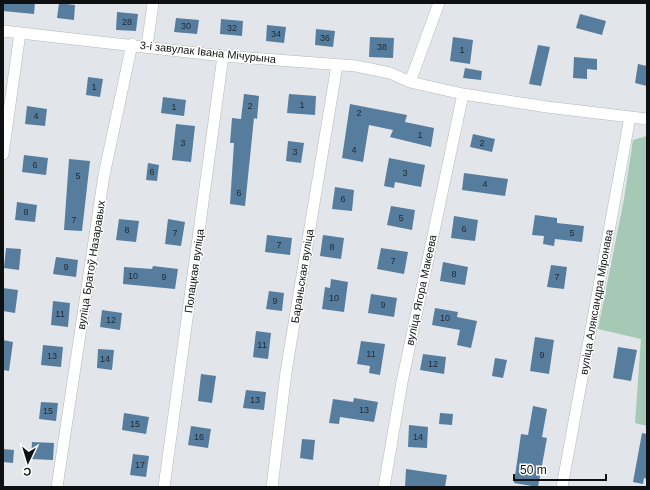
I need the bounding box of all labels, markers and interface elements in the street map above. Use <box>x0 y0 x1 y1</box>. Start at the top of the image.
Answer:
house number: 28 <box>122 17 132 27</box>
house number: 30 <box>181 21 191 31</box>
house number: 32 <box>227 23 237 33</box>
house number: 34 <box>271 29 281 39</box>
house number: 36 <box>320 33 330 43</box>
street label: 3-і завулак Івана Мічурына <box>139 39 278 65</box>
house number: 38 <box>377 42 387 52</box>
house number: 1 <box>459 45 465 55</box>
house number: 1 <box>91 82 97 92</box>
house number: 1 <box>299 100 305 110</box>
house number: 2 <box>247 101 253 111</box>
house number: 1 <box>171 102 177 112</box>
house number: 2 <box>356 108 362 118</box>
house number: 4 <box>33 111 39 121</box>
house number: 1 <box>417 130 423 140</box>
house number: 3 <box>180 138 186 148</box>
house number: 2 <box>479 138 485 148</box>
house number: 4 <box>351 145 357 155</box>
house number: 3 <box>292 147 298 157</box>
house number: 6 <box>32 160 38 170</box>
house number: 6 <box>149 167 155 177</box>
house number: 3 <box>402 168 408 178</box>
house number: 5 <box>75 171 81 181</box>
house number: 4 <box>482 179 488 189</box>
house number: 6 <box>236 188 242 198</box>
house number: 6 <box>340 194 346 204</box>
street label: вуліца Братоў Назаравых <box>75 199 107 330</box>
house number: 8 <box>23 207 29 217</box>
house number: 5 <box>398 213 404 223</box>
house number: 7 <box>71 215 77 225</box>
house number: 6 <box>461 224 467 234</box>
house number: 8 <box>124 225 130 235</box>
street label: Полацкая вуліца <box>182 227 206 314</box>
street label: Бараньская вуліца <box>289 227 316 324</box>
house number: 7 <box>172 228 178 238</box>
house number: 5 <box>569 228 575 238</box>
street label: вуліца Аляксандра Міронава <box>577 228 615 375</box>
street label: вуліца Ягора Макеева <box>403 233 439 346</box>
house number: 7 <box>276 240 282 250</box>
house number: 8 <box>329 242 335 252</box>
house number: 7 <box>390 256 396 266</box>
house number: 9 <box>63 262 69 272</box>
house number: 8 <box>451 269 457 279</box>
house number: 10 <box>128 271 138 281</box>
house number: 9 <box>161 272 167 282</box>
house number: 7 <box>554 272 560 282</box>
house number: 10 <box>329 293 339 303</box>
house number: 9 <box>272 296 278 306</box>
house number: 9 <box>380 300 386 310</box>
house number: 11 <box>55 309 65 319</box>
house number: 10 <box>440 313 450 323</box>
house number: 12 <box>106 315 116 325</box>
house number: 11 <box>257 340 267 350</box>
house number: 11 <box>366 349 376 359</box>
house number: 9 <box>539 350 545 360</box>
house number: 13 <box>47 351 57 361</box>
house number: 14 <box>100 354 110 364</box>
house number: 12 <box>428 359 438 369</box>
house number: 13 <box>250 395 260 405</box>
house number: 13 <box>359 405 369 415</box>
house number: 15 <box>43 406 53 416</box>
house number: 15 <box>130 419 140 429</box>
house number: 16 <box>194 432 204 442</box>
house number: 14 <box>413 432 423 442</box>
north arrow <box>8 442 48 482</box>
scale bar <box>514 456 606 482</box>
house number: 17 <box>135 460 145 470</box>
text: 50 m <box>520 463 547 477</box>
text: С <box>23 466 32 478</box>

